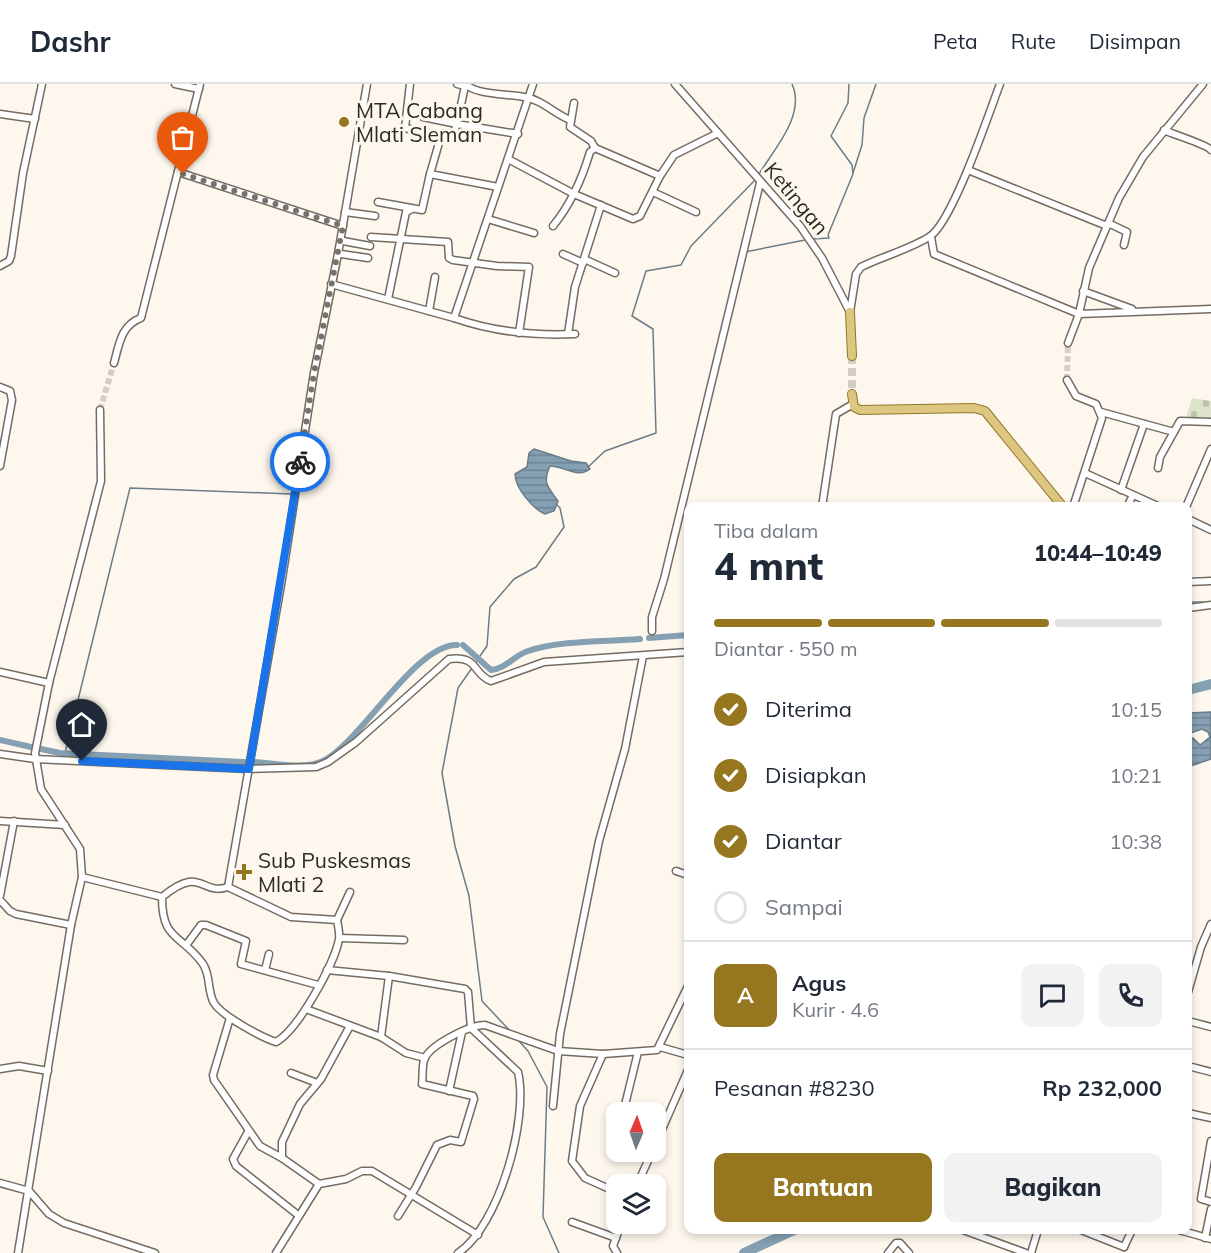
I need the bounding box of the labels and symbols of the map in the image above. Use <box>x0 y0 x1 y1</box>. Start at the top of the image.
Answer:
place label: MTA Cabang Mlati Sleman <box>356 97 483 147</box>
pin <box>157 112 208 174</box>
marker: MTA Cabang Mlati Sleman <box>337 115 351 129</box>
street label: Ketingan <box>759 156 835 240</box>
courier <box>270 432 330 492</box>
pin <box>56 699 107 761</box>
place label: Sub Puskesmas Mlati 2 <box>258 847 411 897</box>
marker: Sub Puskesmas Mlati 2 <box>235 863 253 881</box>
north arrow <box>606 1102 666 1162</box>

